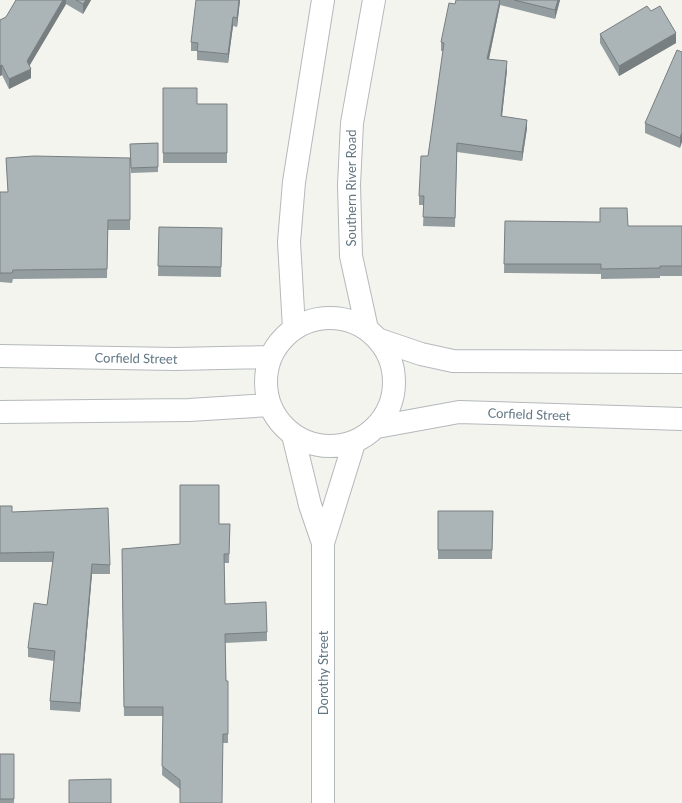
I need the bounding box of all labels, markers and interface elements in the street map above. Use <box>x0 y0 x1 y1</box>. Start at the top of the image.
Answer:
street label: Southern River Road <box>343 130 359 246</box>
street label: Corfield Street <box>94 349 178 367</box>
street label: Corfield Street <box>487 405 571 423</box>
street label: Dorothy Street <box>315 630 331 715</box>

